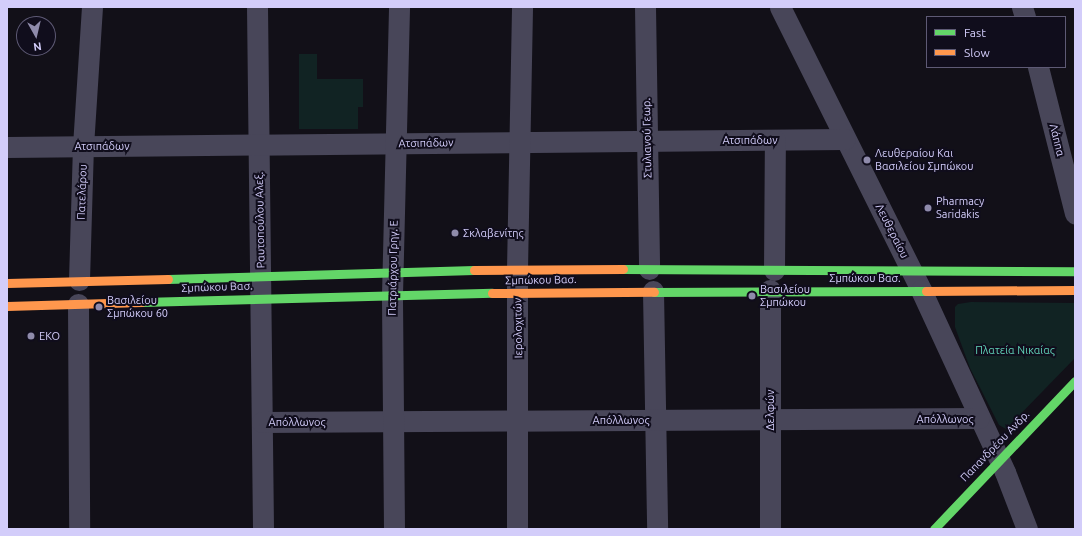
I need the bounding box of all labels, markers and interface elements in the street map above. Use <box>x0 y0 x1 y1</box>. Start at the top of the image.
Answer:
north arrow <box>16 16 56 56</box>
legend <box>926 16 1066 68</box>
text: Fast <box>964 26 986 39</box>
text: N <box>33 40 42 53</box>
text: Slow <box>964 46 990 59</box>
street label: Στυλιανού Γεωρ. <box>640 98 654 178</box>
street label: Λάππα <box>1047 122 1067 158</box>
street label: Ατσιπάδων <box>722 133 778 147</box>
street label: Ατσιπάδων <box>398 136 454 150</box>
street label: Ατσιπάδων <box>74 139 130 153</box>
place label: Λευθεραίου Και Βασιλείου Σμπώκου <box>875 147 974 173</box>
marker: Λευθεραίου Και Βασιλείου Σμπώκου <box>862 155 872 165</box>
street label: Πατελάρου <box>74 164 90 220</box>
street label: Ραυτοπούλου Αλεξ. <box>253 172 267 268</box>
place label: Pharmacy Saridakis <box>936 195 984 221</box>
street label: Λευθεραίου <box>873 202 911 260</box>
marker: Pharmacy Saridakis <box>923 203 933 213</box>
street label: Πατριάρχου Γρηγ. Ε <box>386 220 400 316</box>
place label: Σκλαβενίτης <box>463 226 523 240</box>
marker: Σκλαβενίτης <box>450 228 460 238</box>
street label: Σμπώκου Βασ. <box>829 271 901 285</box>
street label: Σμπώκου Βασ. <box>505 273 577 287</box>
street label: Σμπώκου Βασ. <box>181 279 253 295</box>
place label: Βασιλείου Σμπώκου <box>760 283 810 309</box>
marker: Βασιλείου Σμπώκου <box>747 291 757 301</box>
place label: Βασιλείου Σμπώκου 60 <box>107 294 168 320</box>
street label: Ιερολοχιτών <box>511 298 525 358</box>
marker: Βασιλείου Σμπώκου 60 <box>94 302 104 312</box>
place label: ΕΚΟ <box>39 329 60 343</box>
marker: ΕΚΟ <box>26 331 36 341</box>
park label: Πλατεία Νικαίας <box>975 343 1055 357</box>
street label: Δελφών <box>763 389 777 431</box>
street label: Παπανδρέου Ανδρ. <box>958 408 1032 484</box>
street label: Απόλλωνος <box>916 412 974 426</box>
street label: Απόλλωνος <box>592 413 650 427</box>
street label: Απόλλωνος <box>268 415 326 429</box>

